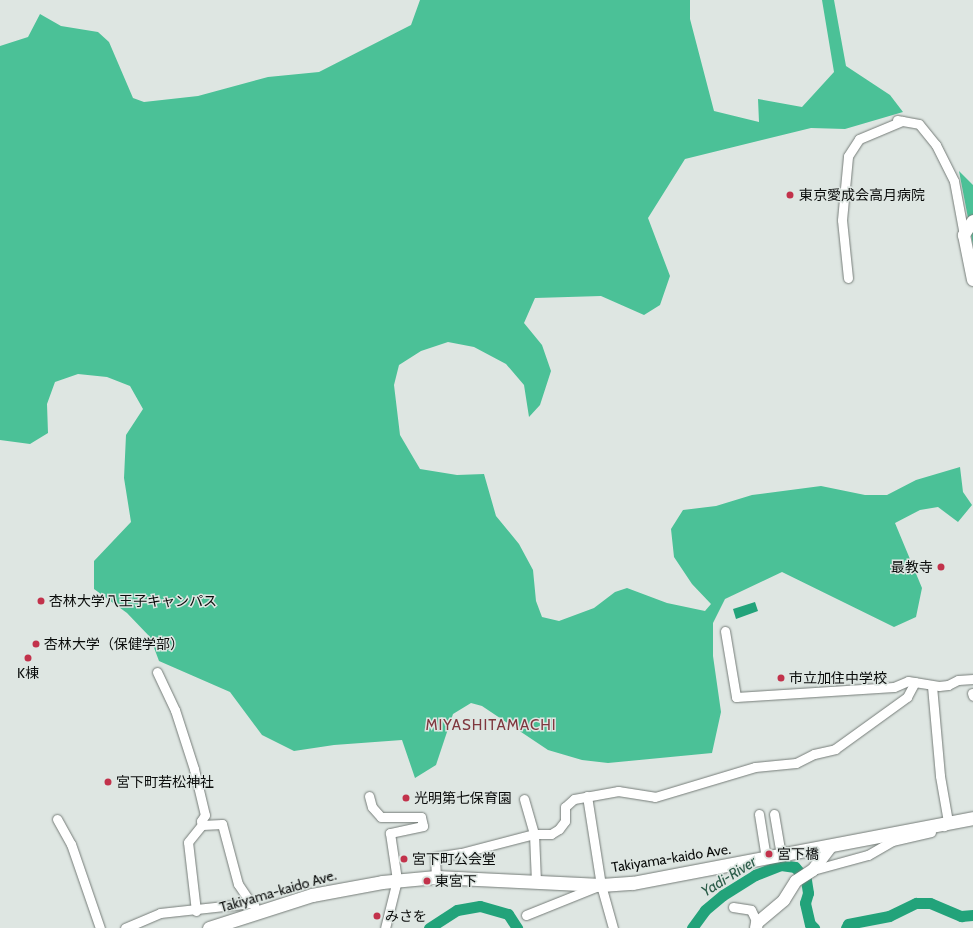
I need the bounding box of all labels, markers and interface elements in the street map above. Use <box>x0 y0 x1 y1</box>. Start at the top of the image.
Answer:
place label: 東京愛成会高月病院 <box>799 187 925 203</box>
marker: 東京愛成会高月病院 <box>784 189 796 201</box>
place label: 最教寺 <box>891 559 933 575</box>
marker: 最教寺 <box>936 562 946 572</box>
place label: 杏林大学八王子キャンパス <box>49 593 217 609</box>
marker: 杏林大学八王子キャンパス <box>36 596 46 606</box>
place label: 杏林大学（保健学部） <box>44 636 184 652</box>
marker: 杏林大学（保健学部） <box>31 639 41 649</box>
marker: K棟 <box>23 653 33 663</box>
place label: K棟 <box>17 665 39 681</box>
place label: 市立加住中学校 <box>789 670 887 686</box>
marker: 市立加住中学校 <box>776 673 786 683</box>
district label: MIYASHITAMACHI <box>425 717 557 735</box>
place label: 宮下町若松神社 <box>116 774 214 790</box>
marker: 宮下町若松神社 <box>103 777 113 787</box>
place label: 光明第七保育園 <box>414 790 512 806</box>
marker: 光明第七保育園 <box>401 793 411 803</box>
street label: Takiyama-kaido Ave. <box>610 840 732 876</box>
place label: 宮下橋 <box>777 846 819 862</box>
marker: 宮下橋 <box>764 849 774 859</box>
place label: 宮下町公会堂 <box>412 851 496 867</box>
water label: Yadi-River <box>698 853 760 901</box>
marker: 宮下町公会堂 <box>399 854 409 864</box>
street label: Takiyama-kaido Ave. <box>218 866 338 916</box>
place label: 東宮下 <box>435 873 477 889</box>
marker: 東宮下 <box>422 876 432 886</box>
place label: みさを <box>385 908 427 924</box>
marker: みさを <box>372 911 382 921</box>

